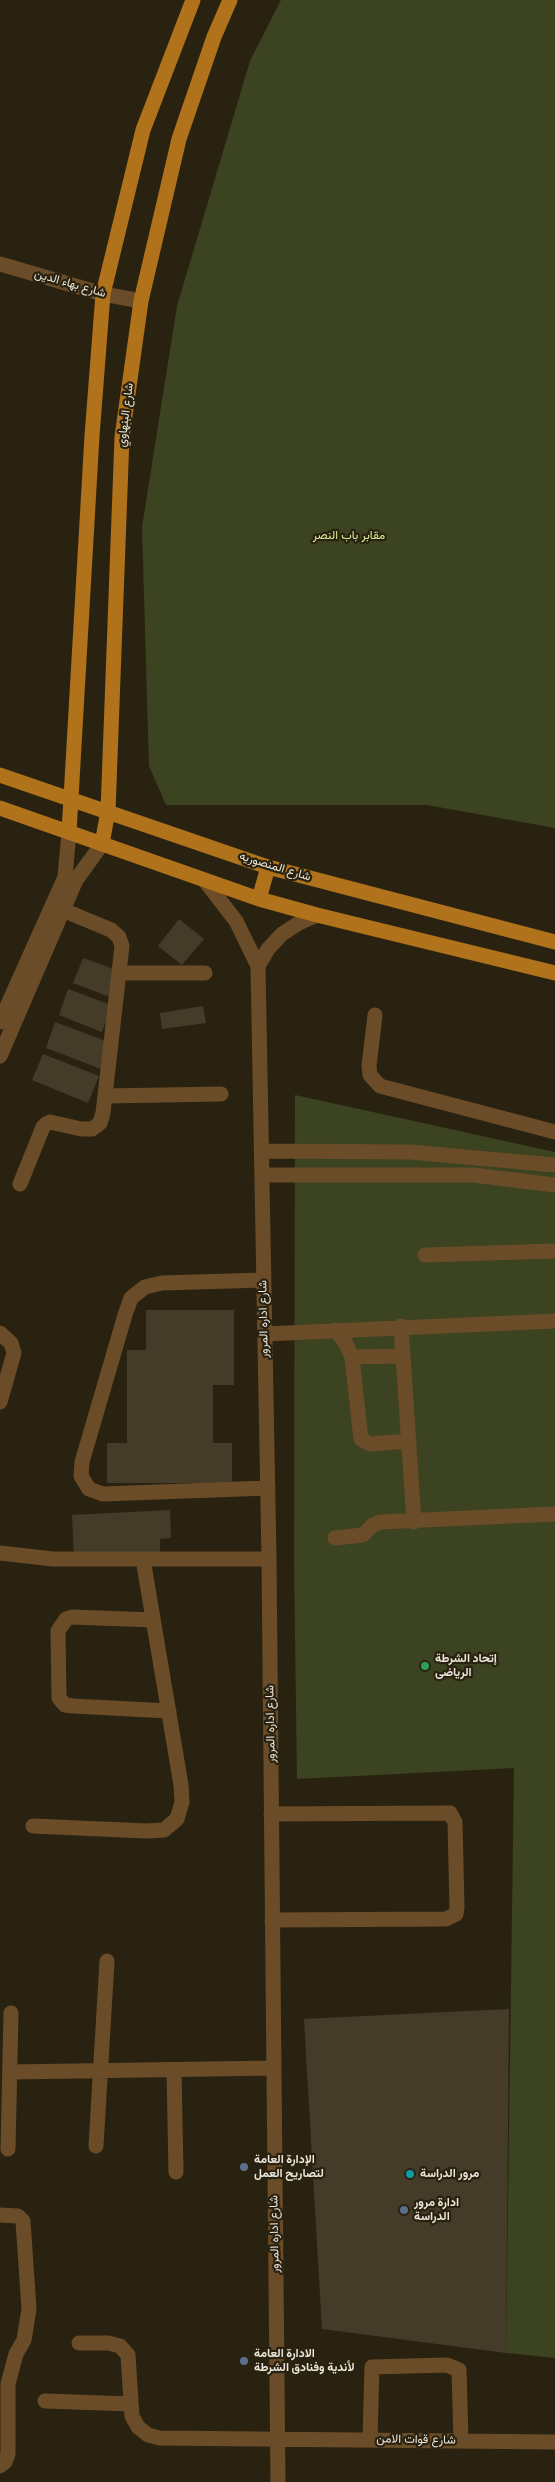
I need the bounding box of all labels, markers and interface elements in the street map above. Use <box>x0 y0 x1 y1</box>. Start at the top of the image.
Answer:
street label: شارع بهاء الدين <box>33 267 107 301</box>
street label: شارع البنهاوي <box>115 382 137 448</box>
park label: مقابر باب النصر <box>313 529 385 543</box>
street label: شارع المنصوريه <box>237 849 313 885</box>
street label: شارع اداره المرور <box>256 1280 272 1358</box>
place label: إتحاد الشرطة الرياضى <box>435 1652 497 1680</box>
marker: إتحاد الشرطة الرياضى <box>419 1660 431 1672</box>
street label: شارع اداره المرور <box>263 1685 279 1763</box>
place label: الإدارة العامة لتصاريح العمل <box>254 2153 324 2181</box>
marker: الإدارة العامة لتصاريح العمل <box>238 2161 250 2173</box>
place label: مرور الدراسة <box>420 2167 479 2181</box>
marker: مرور الدراسة <box>404 2168 416 2180</box>
street label: شارع اداره المرور <box>267 2195 283 2273</box>
place label: ادارة مرور الدراسة <box>414 2196 459 2224</box>
marker: ادارة مرور الدراسة <box>398 2204 410 2216</box>
place label: الادارة العامة لأندية وفنادق الشرطة <box>254 2347 355 2375</box>
marker: الادارة العامة لأندية وفنادق الشرطة <box>238 2355 250 2367</box>
street label: شارع قوات الامن <box>376 2432 456 2448</box>

